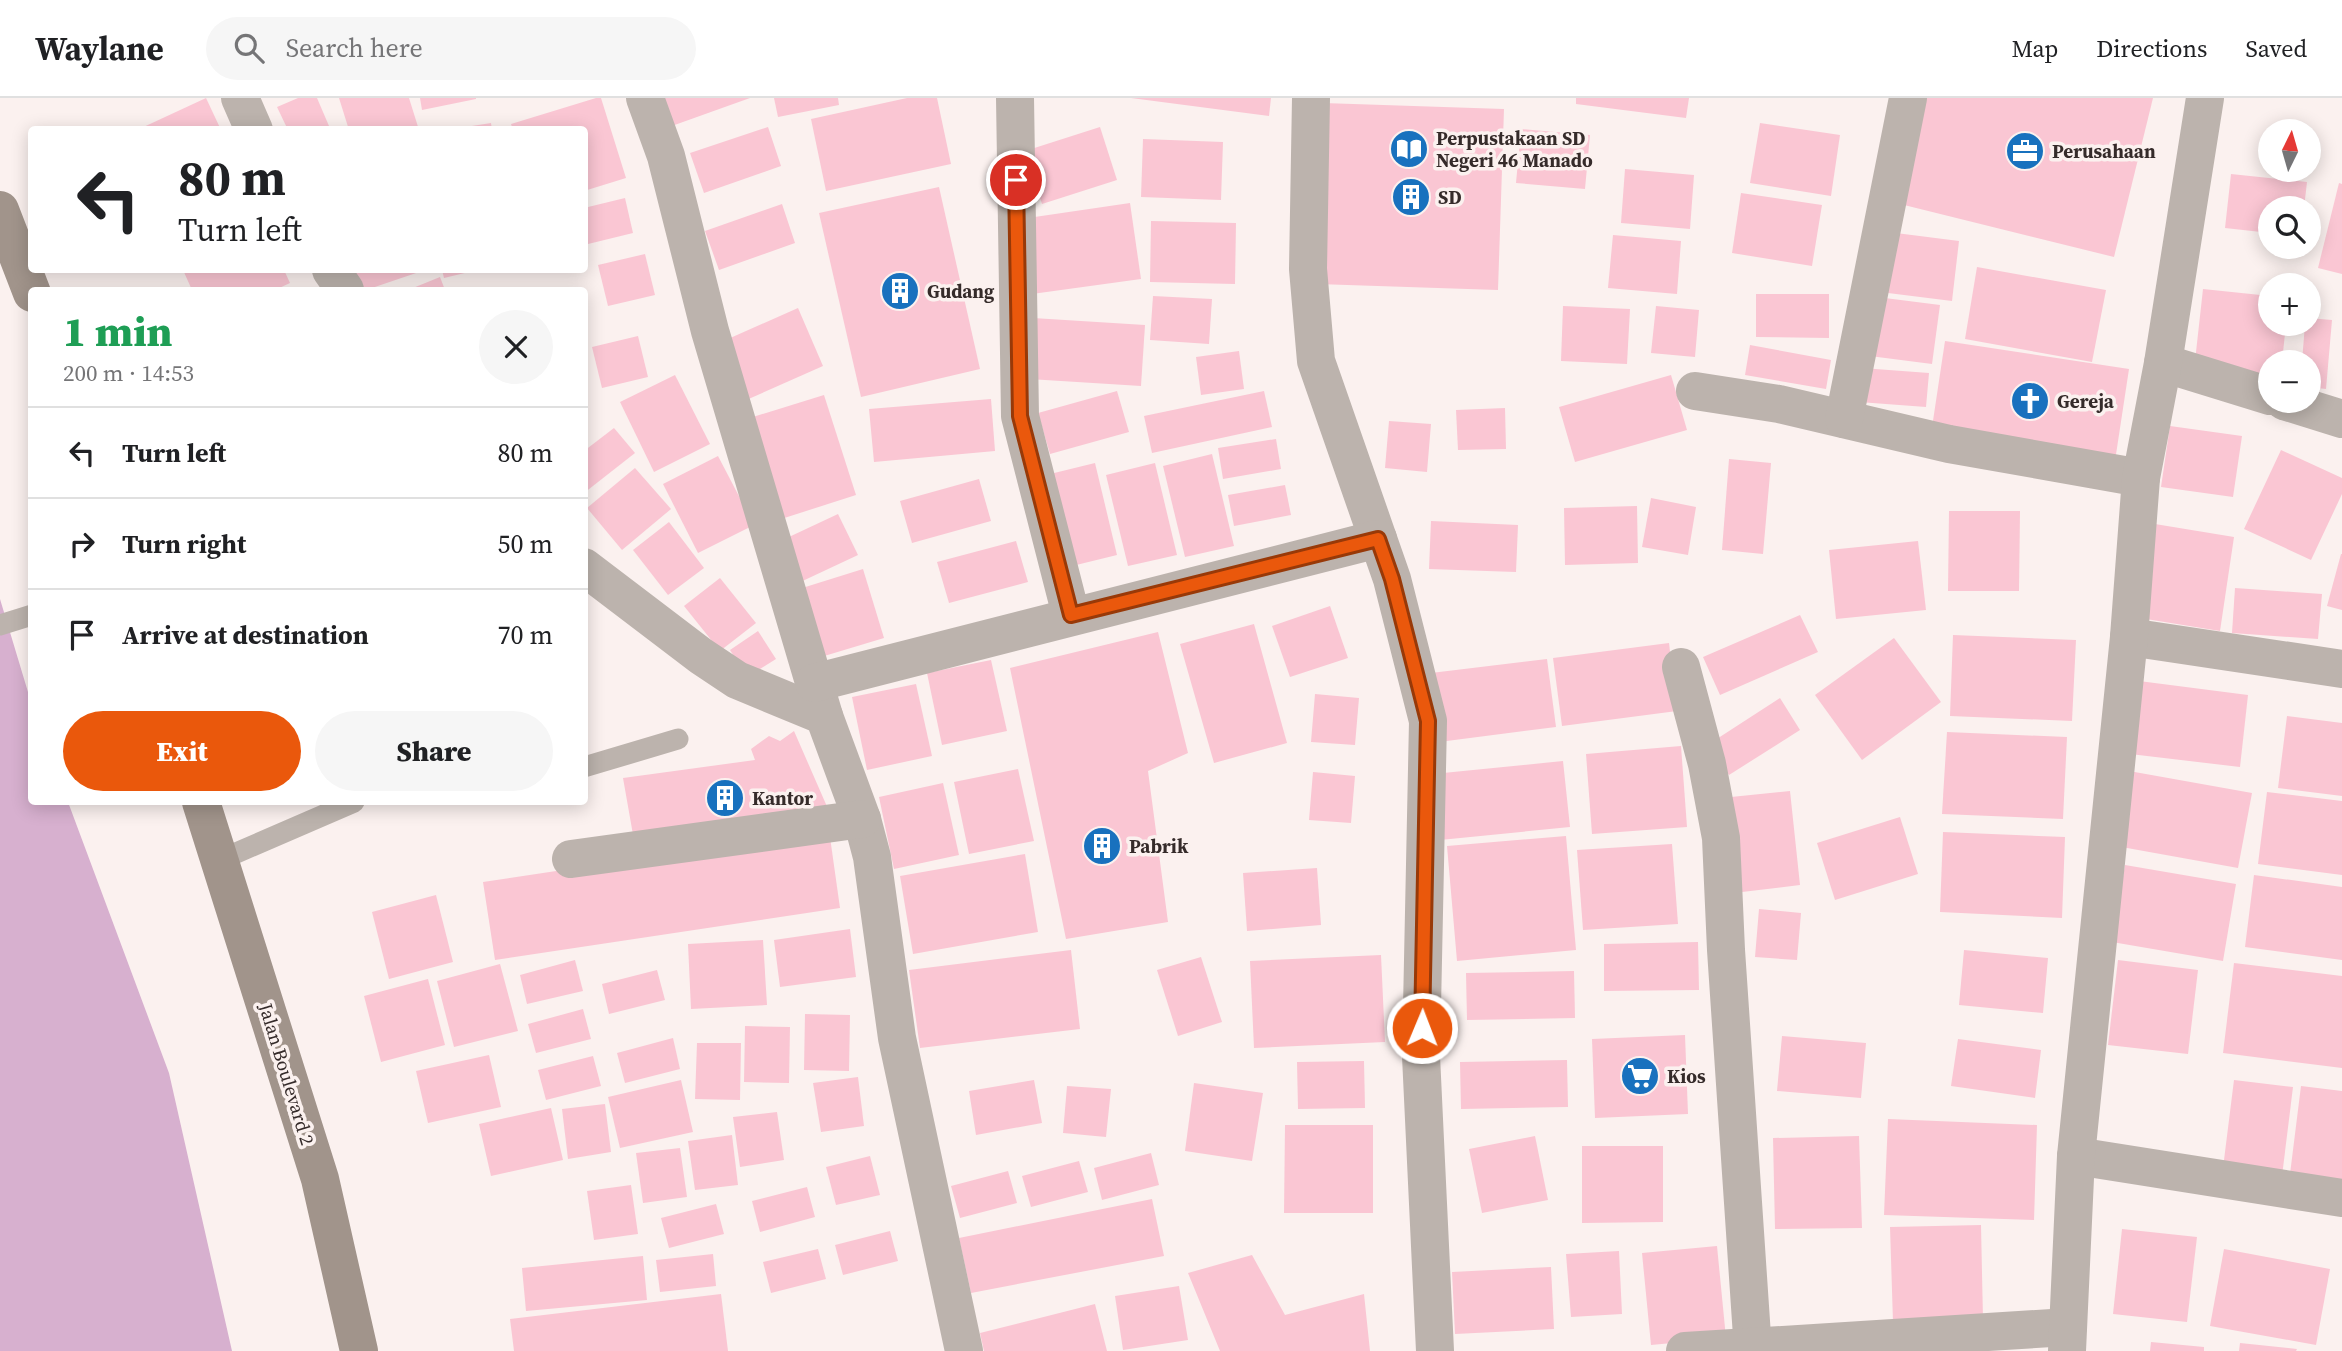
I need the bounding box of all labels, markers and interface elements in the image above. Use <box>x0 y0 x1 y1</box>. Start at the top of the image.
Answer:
search box <box>206 17 696 80</box>
text: Waylane <box>35 26 164 71</box>
icon: search <box>230 29 268 67</box>
text: Search here <box>286 30 423 66</box>
text: Map <box>2011 32 2058 65</box>
text: Directions <box>2096 32 2207 65</box>
text: Saved <box>2245 32 2307 65</box>
north arrow <box>2258 119 2320 182</box>
map controls <box>2258 119 2321 413</box>
place label: Perpustakaan SD Negeri 46 Manado <box>1436 125 1593 173</box>
library icon: Perpustakaan SD Negeri 46 Manado <box>1388 128 1430 170</box>
office icon: Perusahaan <box>2004 130 2046 172</box>
place label: Perusahaan <box>2052 138 2156 164</box>
text: 80 m <box>178 144 286 211</box>
pin <box>986 150 1046 210</box>
icon: left <box>63 154 154 245</box>
icon: arrive <box>997 161 1035 199</box>
building icon: SD <box>1390 176 1432 218</box>
place label: SD <box>1438 184 1462 210</box>
button: search <box>2258 196 2321 259</box>
text: Turn left <box>178 208 302 252</box>
building icon: Gudang <box>879 270 921 312</box>
button: + <box>2258 273 2321 336</box>
place label: Gudang <box>927 278 995 304</box>
text: 1 min <box>63 302 173 360</box>
button: close <box>479 310 553 384</box>
button: − <box>2258 350 2321 413</box>
text: 200 m · 14:53 <box>63 357 194 389</box>
church icon: Gereja <box>2009 380 2051 422</box>
place label: Gereja <box>2057 388 2115 414</box>
icon: left <box>63 434 101 472</box>
text: Turn left <box>122 435 226 471</box>
text: 80 m <box>498 435 553 471</box>
icon: right <box>63 525 101 563</box>
text: Turn right <box>122 526 246 562</box>
text: 50 m <box>498 526 553 562</box>
icon: arrive <box>63 616 101 654</box>
text: Arrive at destination <box>122 617 369 653</box>
text: 70 m <box>498 617 553 653</box>
button: Exit <box>63 711 301 791</box>
button: Share <box>315 711 553 791</box>
building icon: Kantor <box>704 777 746 819</box>
place label: Kantor <box>752 785 813 811</box>
building icon: Pabrik <box>1081 825 1123 867</box>
place label: Pabrik <box>1129 833 1189 859</box>
position arrow <box>1385 991 1459 1065</box>
street label: Jalan Boulevard 2 <box>253 999 321 1148</box>
supermarket icon: Kios <box>1619 1055 1661 1097</box>
place label: Kios <box>1667 1063 1706 1089</box>

